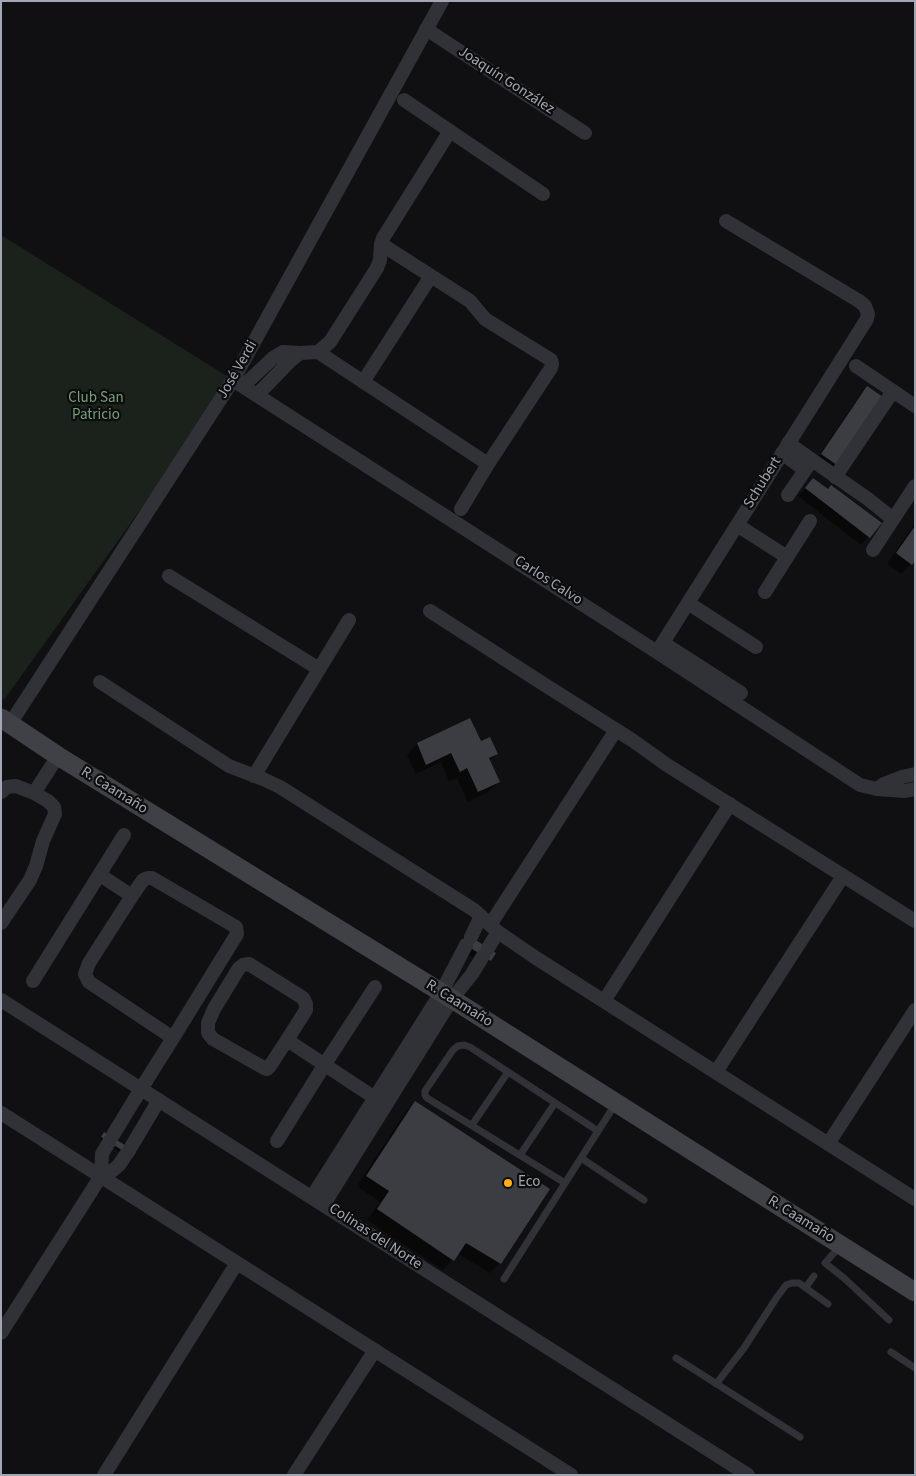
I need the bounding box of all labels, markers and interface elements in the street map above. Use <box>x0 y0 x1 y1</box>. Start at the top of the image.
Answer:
street label: Joaquín González <box>455 43 557 119</box>
street label: José Verdi <box>214 338 262 402</box>
park label: Club San Patricio <box>68 390 124 425</box>
street label: Schubert <box>740 454 786 512</box>
street label: Carlos Calvo <box>511 552 585 610</box>
street label: R. Caamaño <box>77 763 151 819</box>
street label: R. Caamaño <box>422 976 496 1032</box>
place label: Eco <box>518 1174 540 1192</box>
marker: Eco <box>502 1177 514 1189</box>
street label: R. Caamaño <box>764 1192 838 1248</box>
street label: Colinas del Norte <box>325 1200 425 1274</box>

